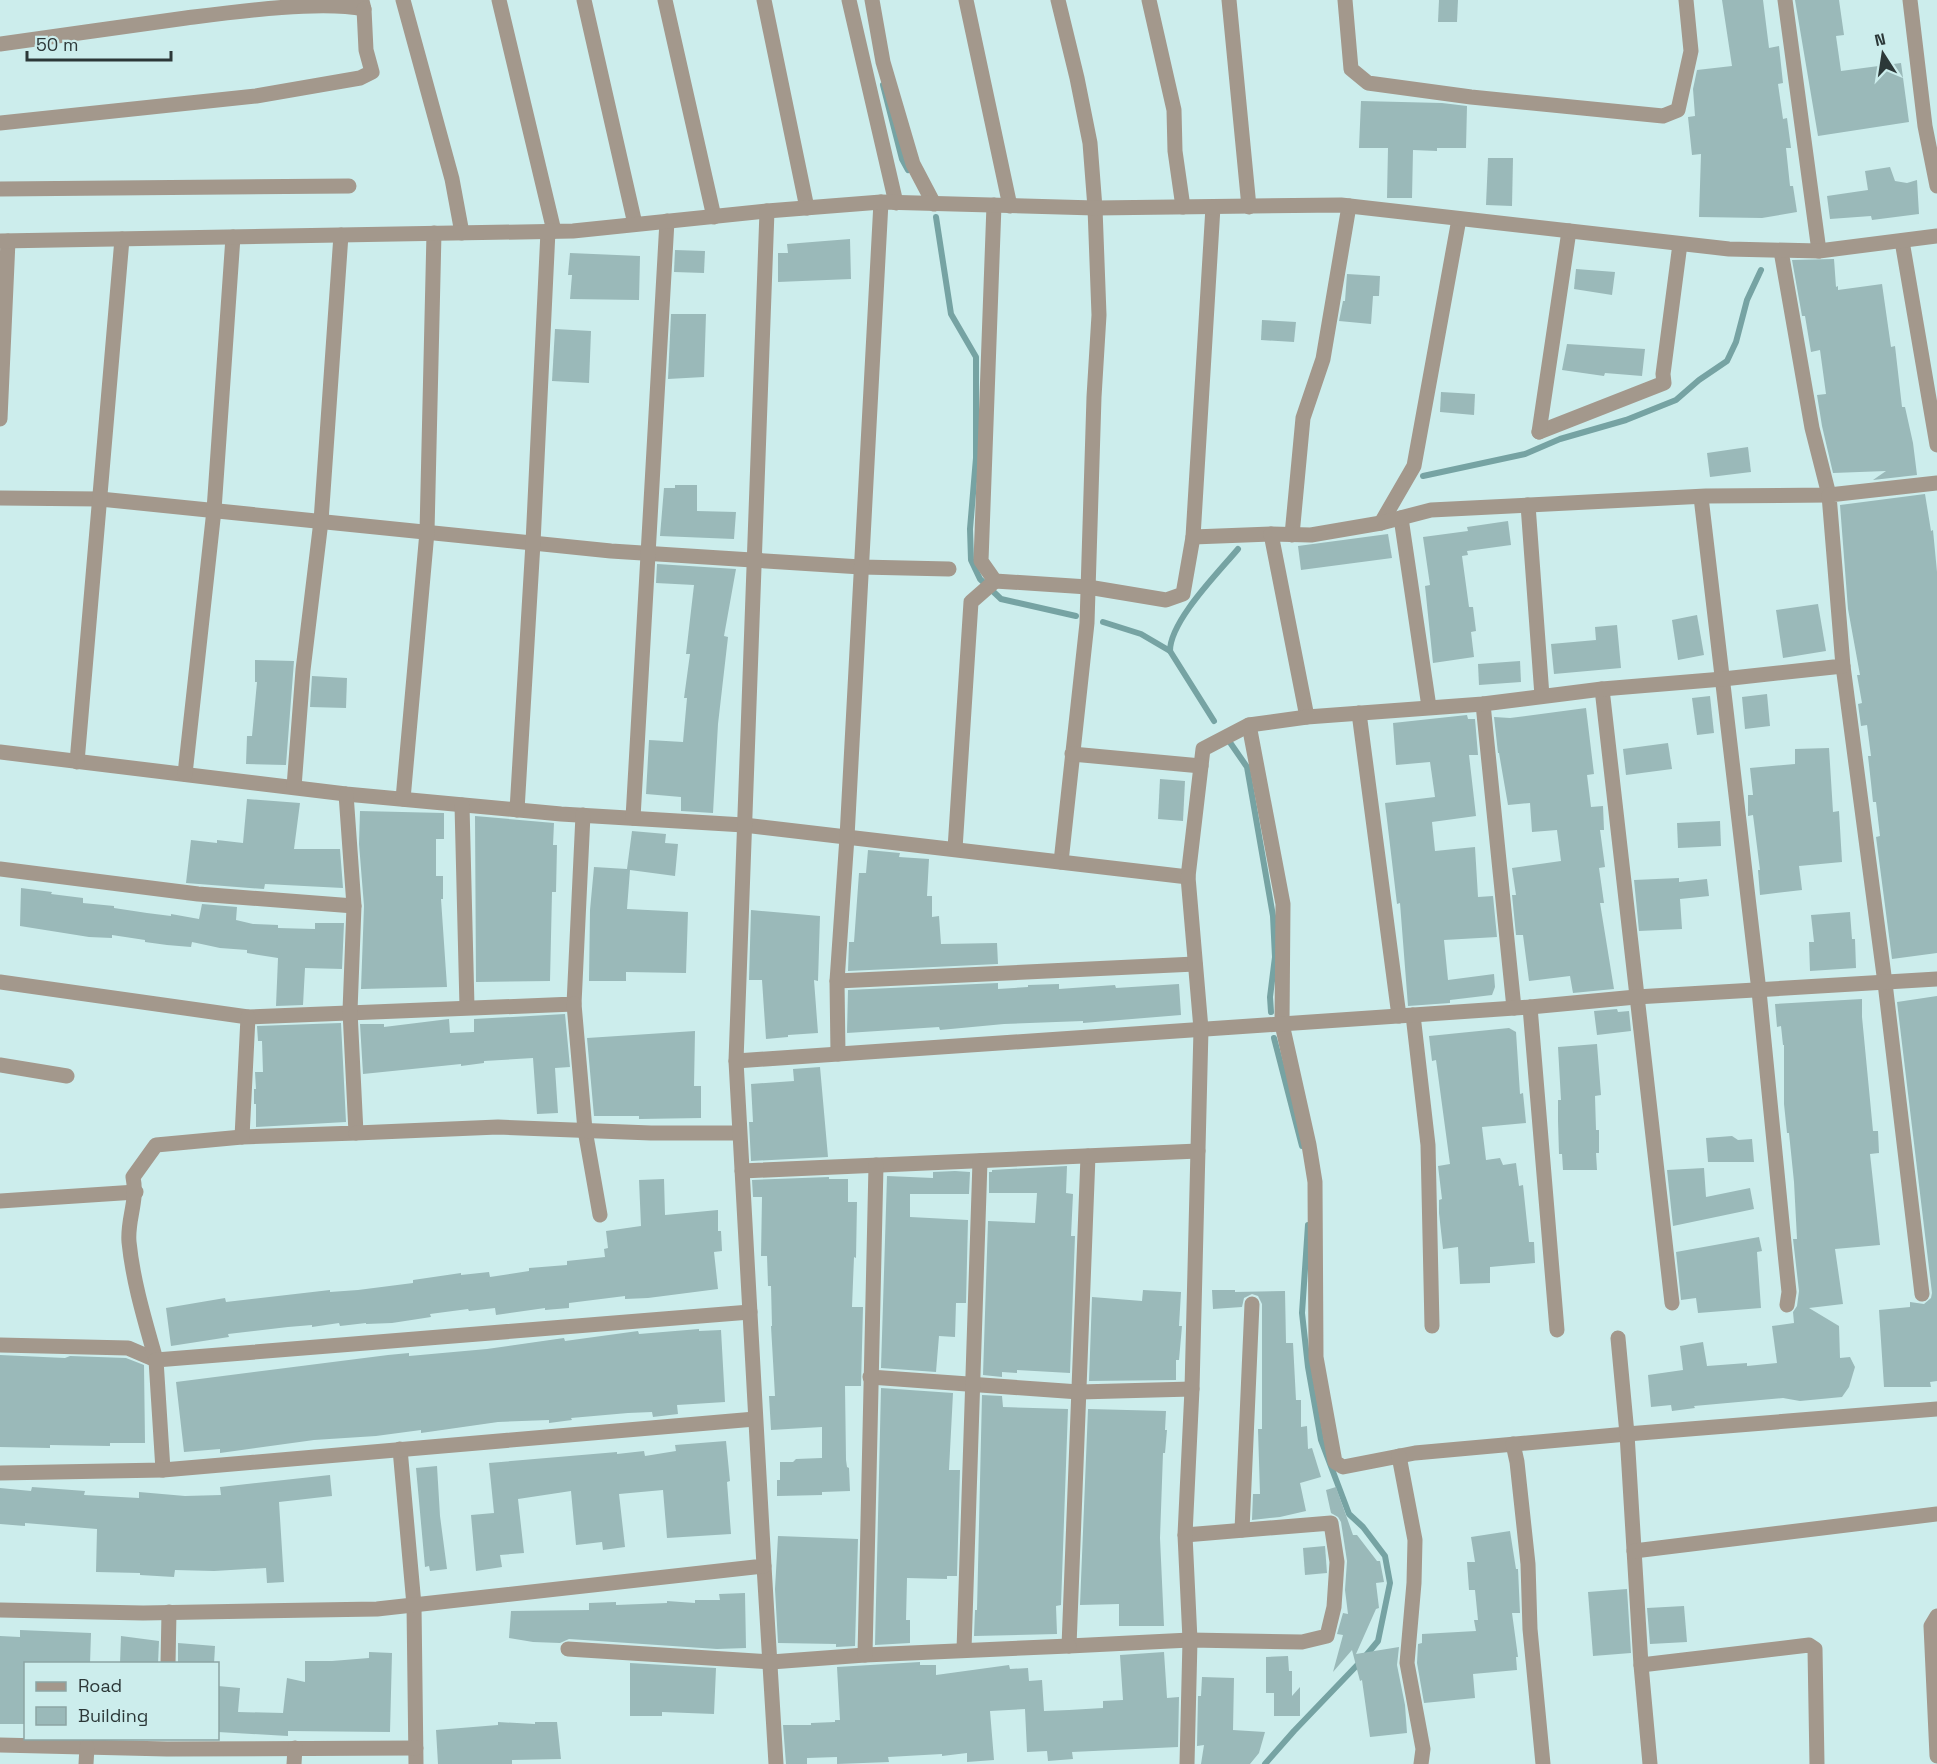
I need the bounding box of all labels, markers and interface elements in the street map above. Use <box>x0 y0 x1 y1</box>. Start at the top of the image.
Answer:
scale bar <box>27 24 171 62</box>
north arrow <box>1853 24 1913 84</box>
text: N <box>1873 28 1887 51</box>
text: 50 m <box>36 33 78 56</box>
legend <box>24 1662 219 1740</box>
text: Road <box>78 1674 122 1697</box>
text: Building <box>78 1704 148 1727</box>

